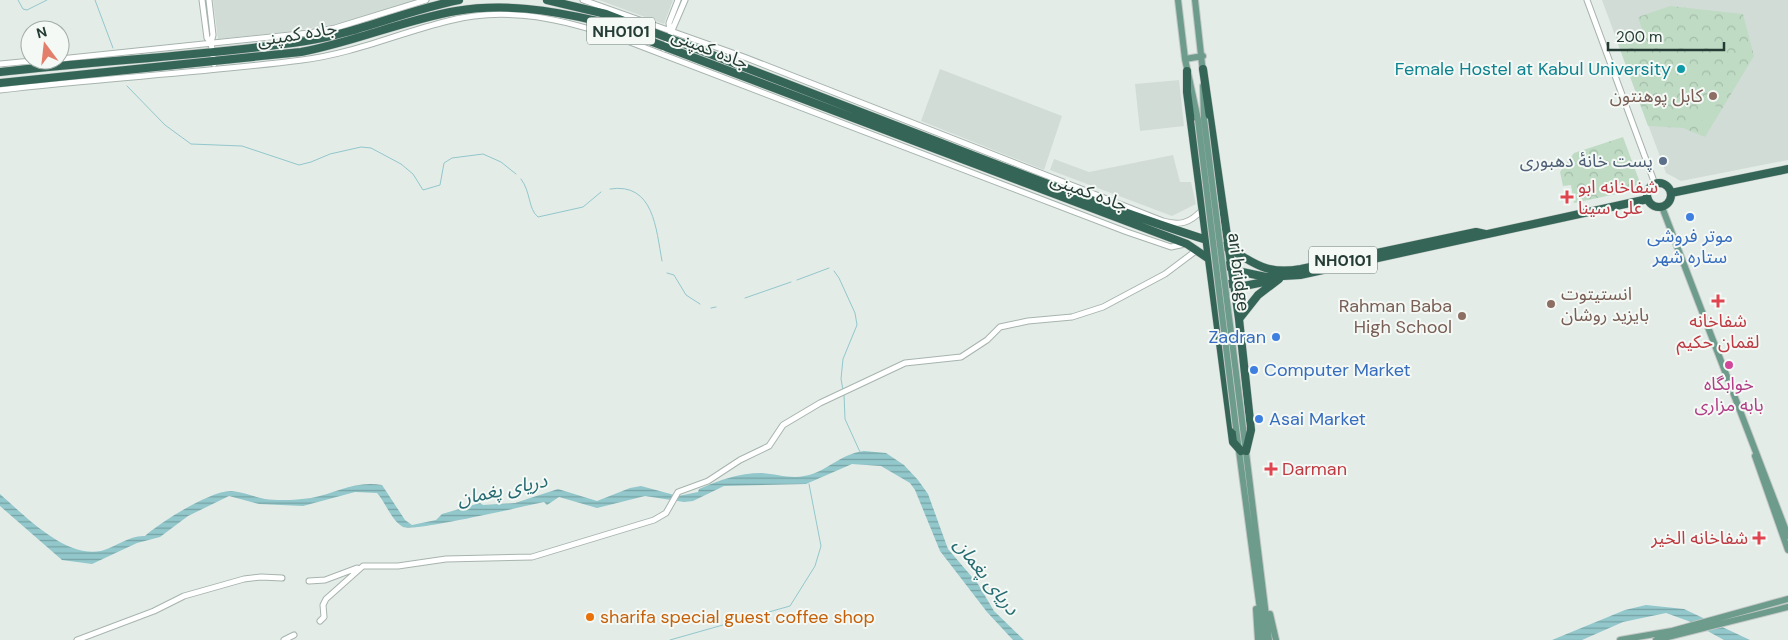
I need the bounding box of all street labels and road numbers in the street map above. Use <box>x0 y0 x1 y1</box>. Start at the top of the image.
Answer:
street label: جاده کمپنی <box>255 16 339 52</box>
road number: NH0101 <box>587 18 655 44</box>
street label: جاده کمپنی <box>668 23 752 75</box>
street label: جاده کمپنی <box>1047 167 1131 217</box>
street label: ari bridge <box>1222 231 1256 313</box>
road number: NH0101 <box>1309 246 1377 274</box>

